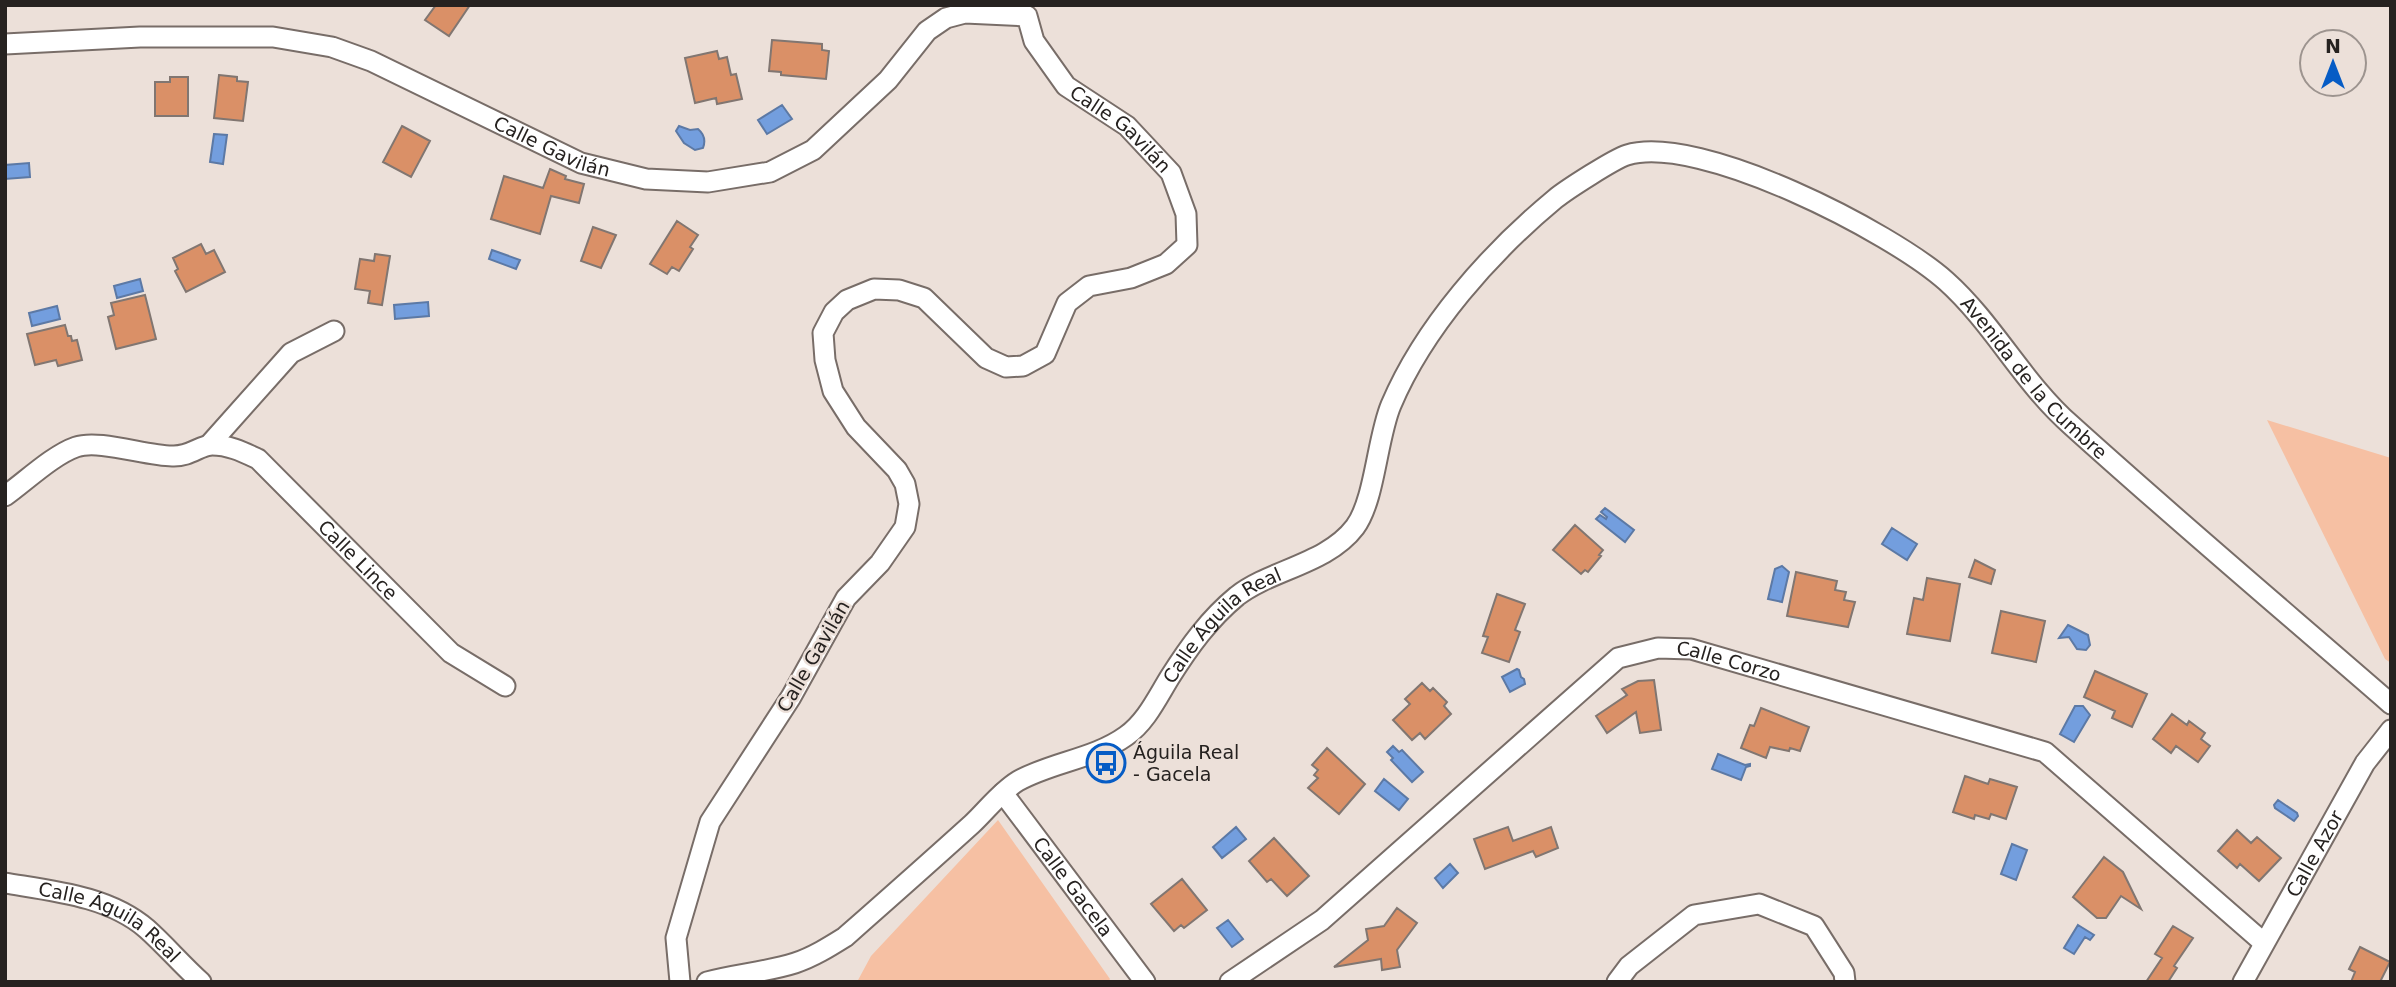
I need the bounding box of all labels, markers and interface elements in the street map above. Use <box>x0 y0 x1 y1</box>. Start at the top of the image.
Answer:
north arrow <box>2298 28 2368 98</box>
text: N <box>2325 35 2341 57</box>
street label: Calle Gavilán <box>1066 81 1176 177</box>
street label: Calle Gavilán <box>490 111 612 181</box>
street label: Avenida de la Cumbre <box>1956 292 2112 463</box>
street label: Calle Lince <box>314 515 402 604</box>
street label: Calle Águila Real <box>1158 563 1284 687</box>
street label: Calle Gavilán <box>772 596 854 716</box>
street label: Calle Corzo <box>1676 638 1784 686</box>
place label: Águila Real - Gacela <box>1133 741 1239 785</box>
bus stop icon: Águila Real - Gacela <box>1085 742 1127 784</box>
street label: Calle Azor <box>2282 806 2348 901</box>
street label: Calle Gacela <box>1029 832 1118 941</box>
street label: Calle Águila Real <box>37 878 185 967</box>

